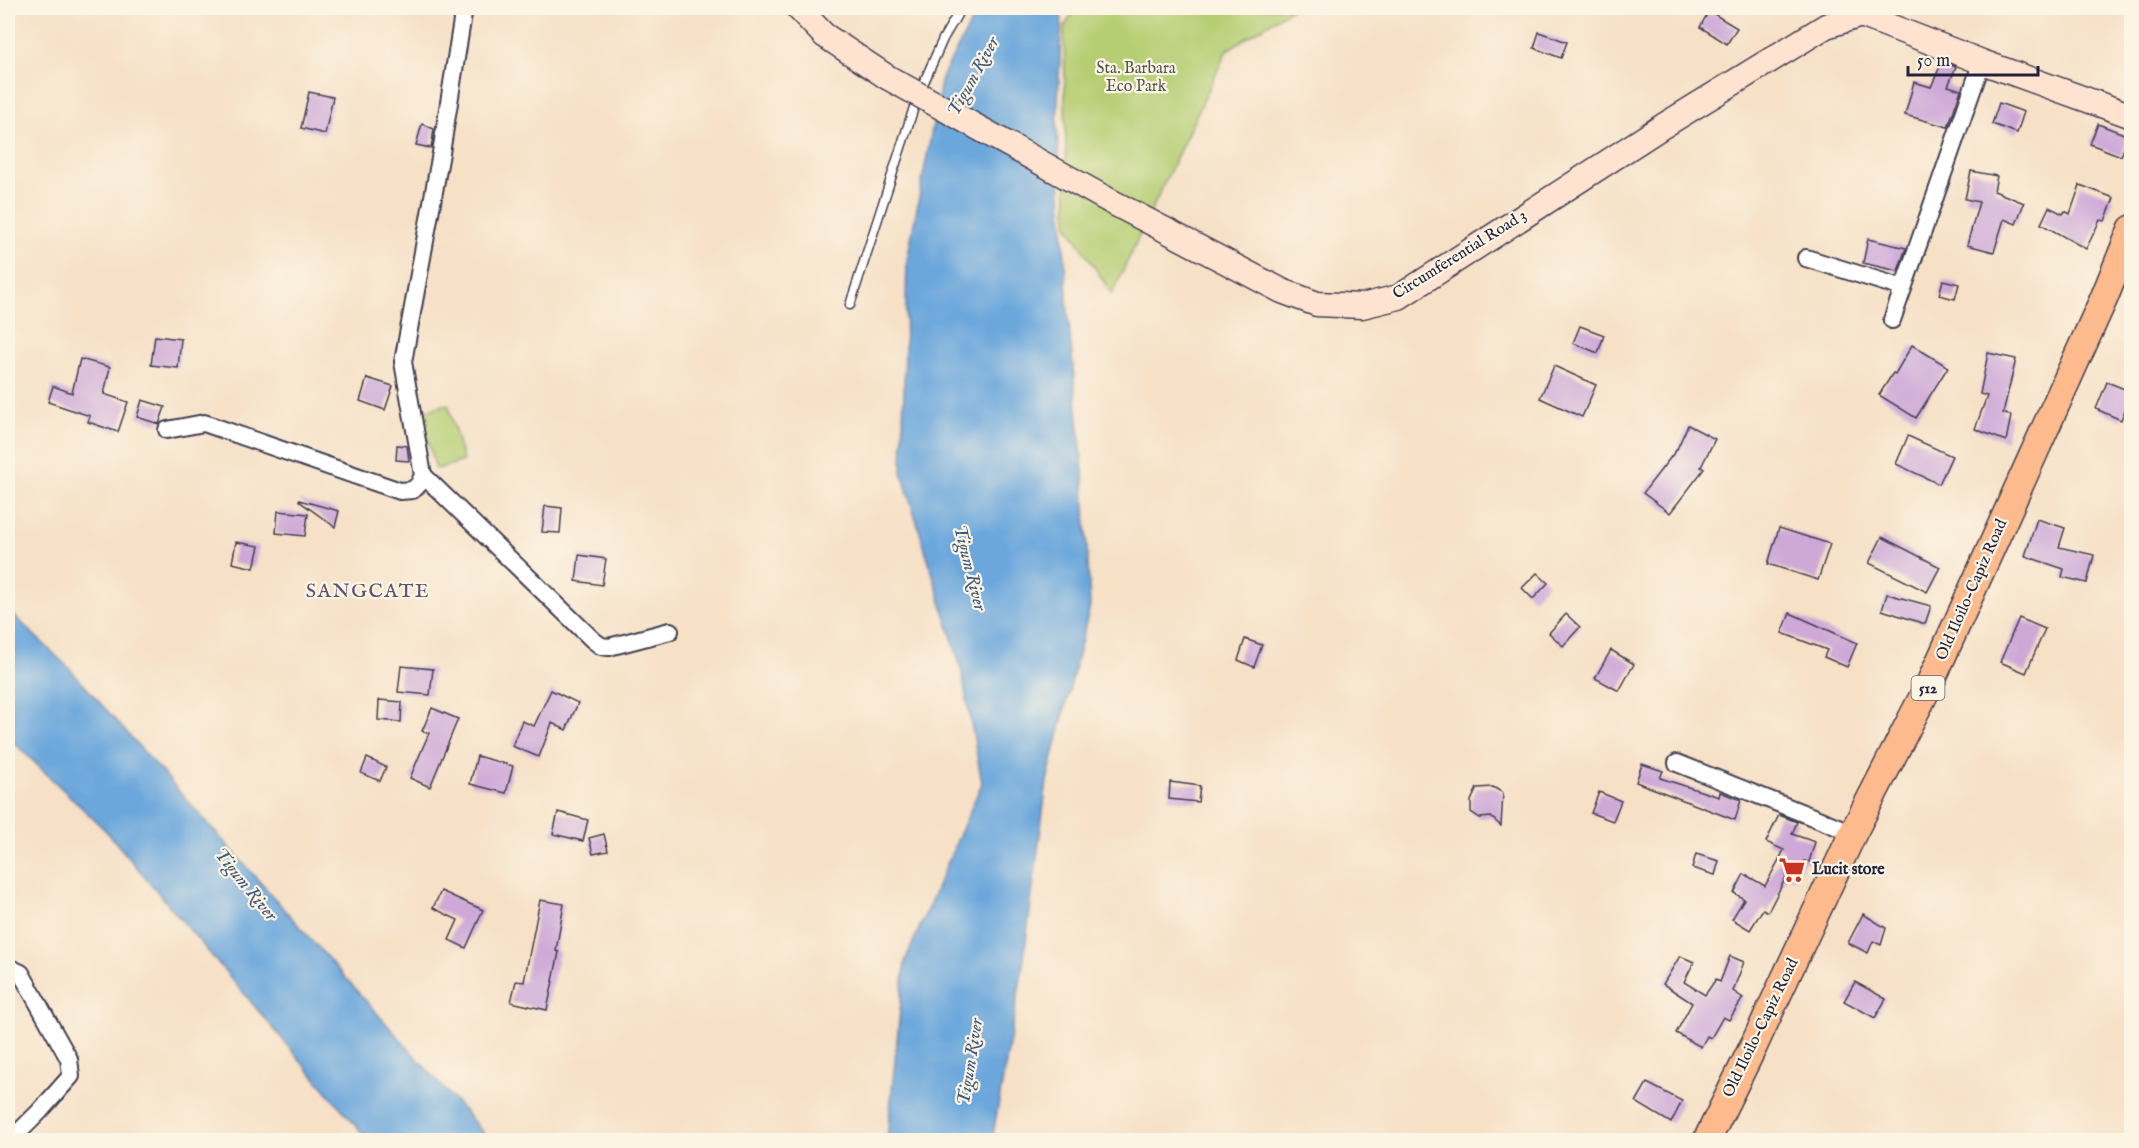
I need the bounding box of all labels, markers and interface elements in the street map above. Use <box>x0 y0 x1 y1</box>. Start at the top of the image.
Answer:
water label: Tigum River <box>943 32 1006 121</box>
scale bar <box>1908 39 2038 77</box>
text: 50 m <box>1917 50 1950 73</box>
park label: Sta. Barbara Eco Park <box>1096 59 1176 97</box>
street label: Circumferential Road 3 <box>1389 206 1531 304</box>
street label: Old Iloilo-Capiz Road <box>1932 516 2012 664</box>
water label: Tigum River <box>947 523 991 614</box>
district label: SANGCATE <box>306 579 430 604</box>
road number: 512 <box>1912 676 1944 700</box>
water label: Tigum River <box>209 844 282 927</box>
supermarket icon: Lucit store <box>1777 855 1807 885</box>
place label: Lucit store <box>1812 860 1885 880</box>
street label: Old Iloilo-Capiz Road <box>1719 955 1804 1101</box>
water label: Tigum River <box>953 1016 989 1107</box>

